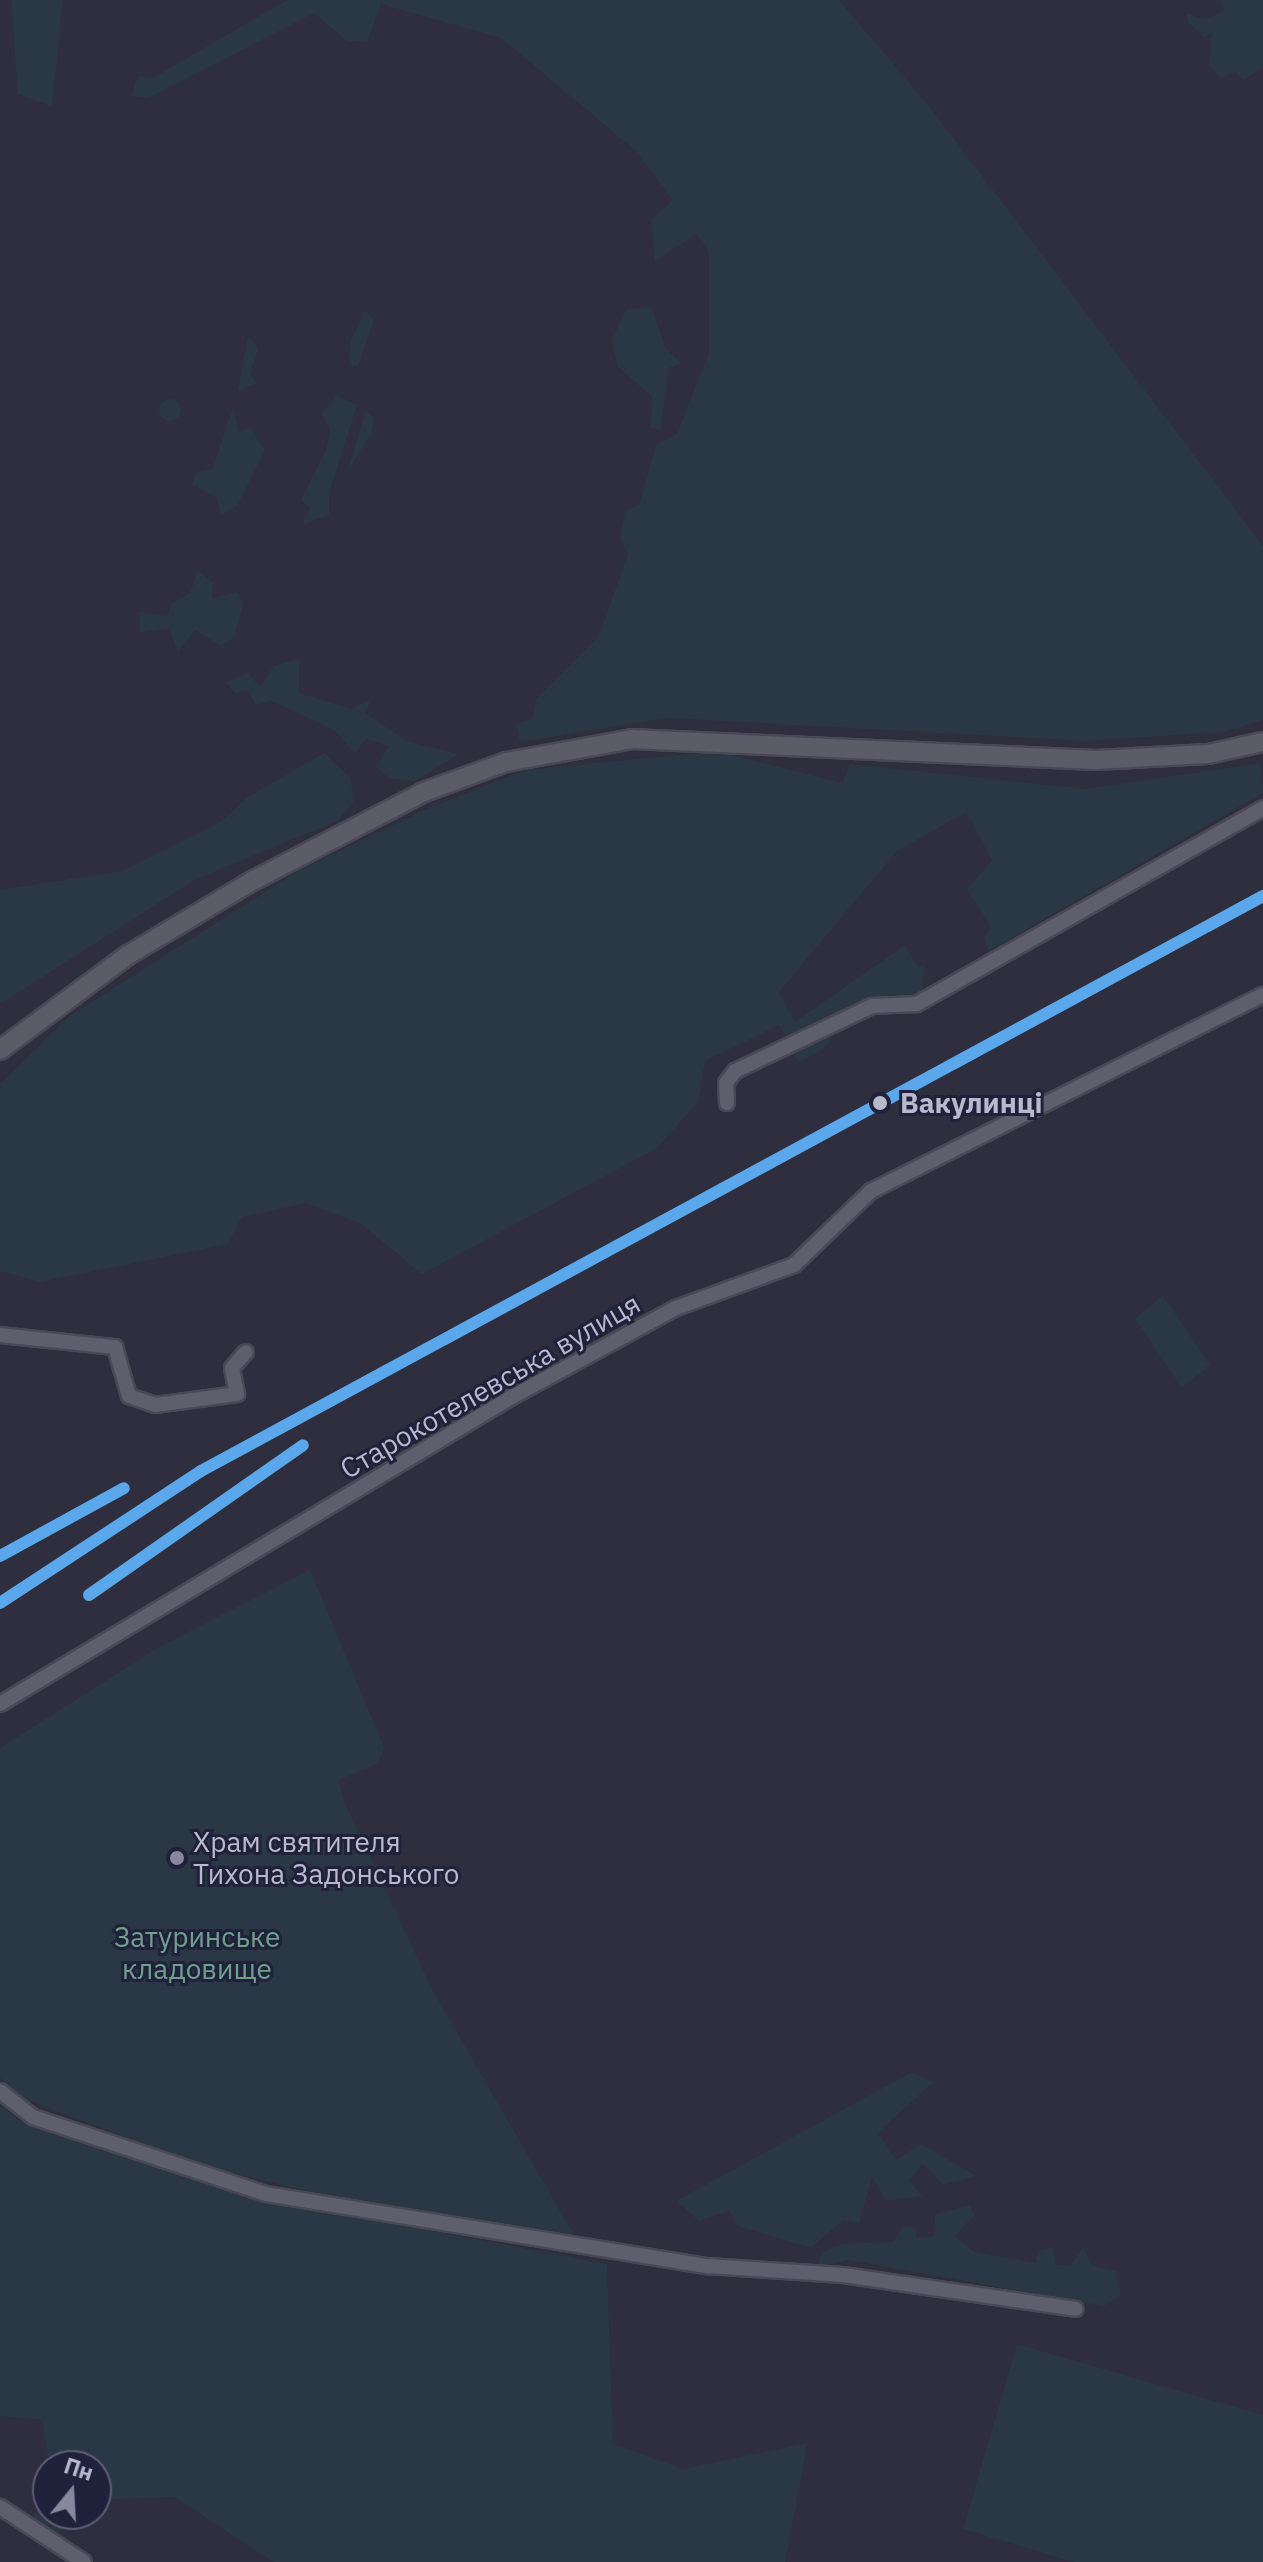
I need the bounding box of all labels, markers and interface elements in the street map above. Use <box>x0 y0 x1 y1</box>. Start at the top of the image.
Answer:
place label: Вакулинці <box>900 1086 1043 1120</box>
marker: Вакулинці <box>867 1090 893 1116</box>
street label: Старокотелевська вулиця <box>334 1286 646 1486</box>
place label: Храм святителя Тихона Задонського <box>193 1825 459 1891</box>
marker: Храм святителя Тихона Задонського <box>168 1849 186 1867</box>
park label: Затуринське кладовище <box>114 1920 280 1986</box>
north arrow <box>32 2450 112 2530</box>
text: Пн <box>61 2450 97 2487</box>

